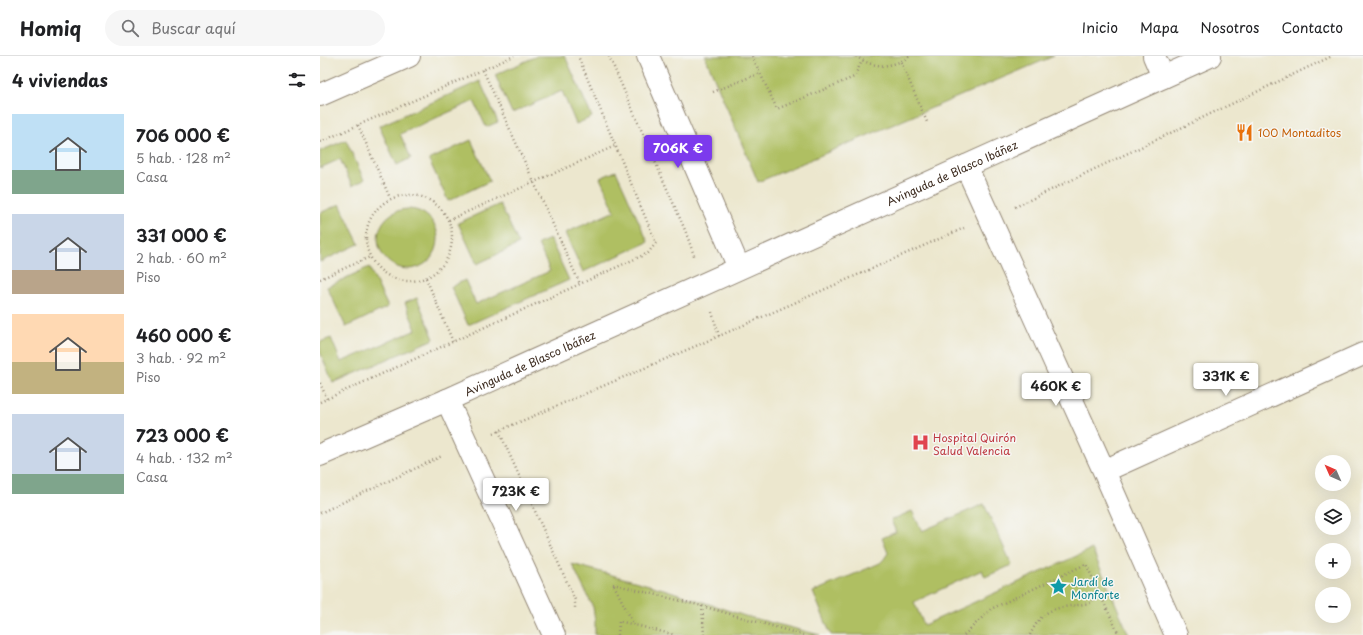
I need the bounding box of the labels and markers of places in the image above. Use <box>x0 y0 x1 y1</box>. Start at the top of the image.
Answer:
restaurant icon: 100 Montaditos <box>1235 122 1255 142</box>
place label: 100 Montaditos <box>1258 124 1341 141</box>
pin: 706K € <box>645 135 711 169</box>
pin: 331K € <box>1193 363 1259 397</box>
pin: 460K € <box>1023 373 1089 407</box>
place label: Hospital Quirón Salud Valencia <box>933 429 1016 459</box>
hospital icon: Hospital Quirón Salud Valencia <box>910 433 930 453</box>
pin: 723K € <box>483 478 549 512</box>
place label: Jardí de Monforte <box>1071 573 1120 603</box>
place icon: Jardí de Monforte <box>1048 577 1068 597</box>

